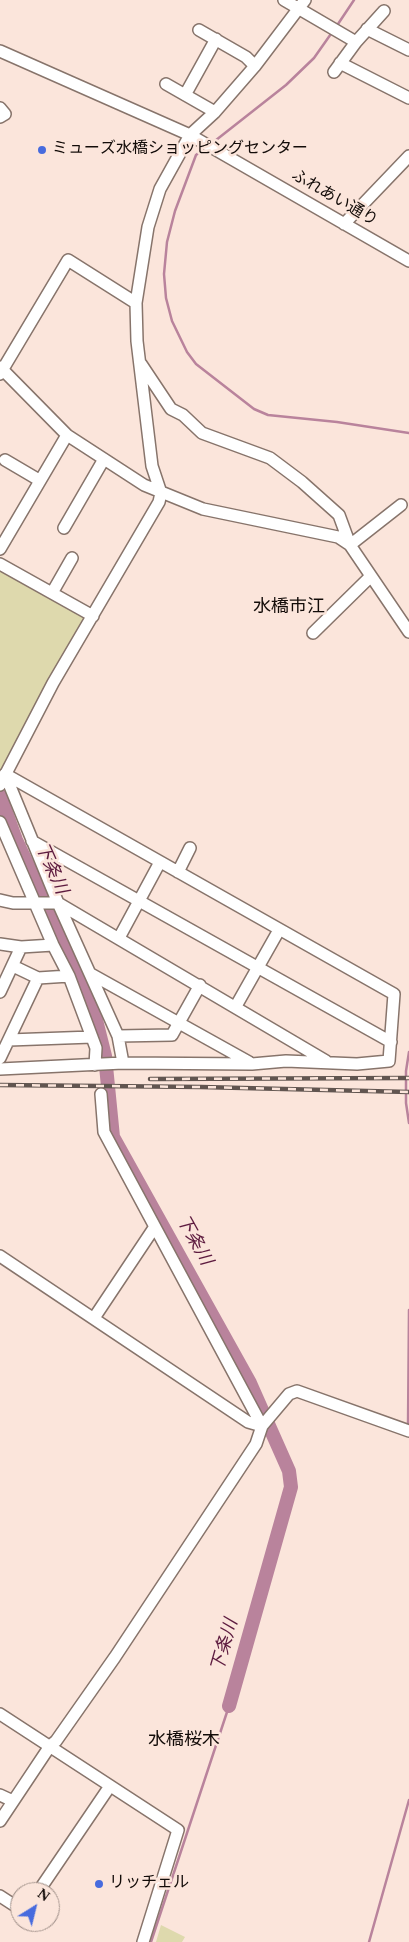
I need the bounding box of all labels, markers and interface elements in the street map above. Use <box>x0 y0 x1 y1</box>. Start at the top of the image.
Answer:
place label: ミューズ水橋ショッピングセンター <box>52 140 308 160</box>
marker: ミューズ水橋ショッピングセンター <box>36 144 48 156</box>
street label: ふれあい通り <box>288 167 380 231</box>
district label: 水橋市江 <box>253 597 325 619</box>
water label: 下条川 <box>29 840 71 898</box>
water label: 下条川 <box>170 1212 216 1270</box>
water label: 下条川 <box>208 1617 244 1675</box>
district label: 水橋桜木 <box>148 1730 220 1752</box>
place label: リッチェル <box>109 1874 189 1894</box>
marker: リッチェル <box>93 1878 105 1890</box>
north arrow <box>10 1882 60 1932</box>
text: N <box>33 1883 54 1907</box>

